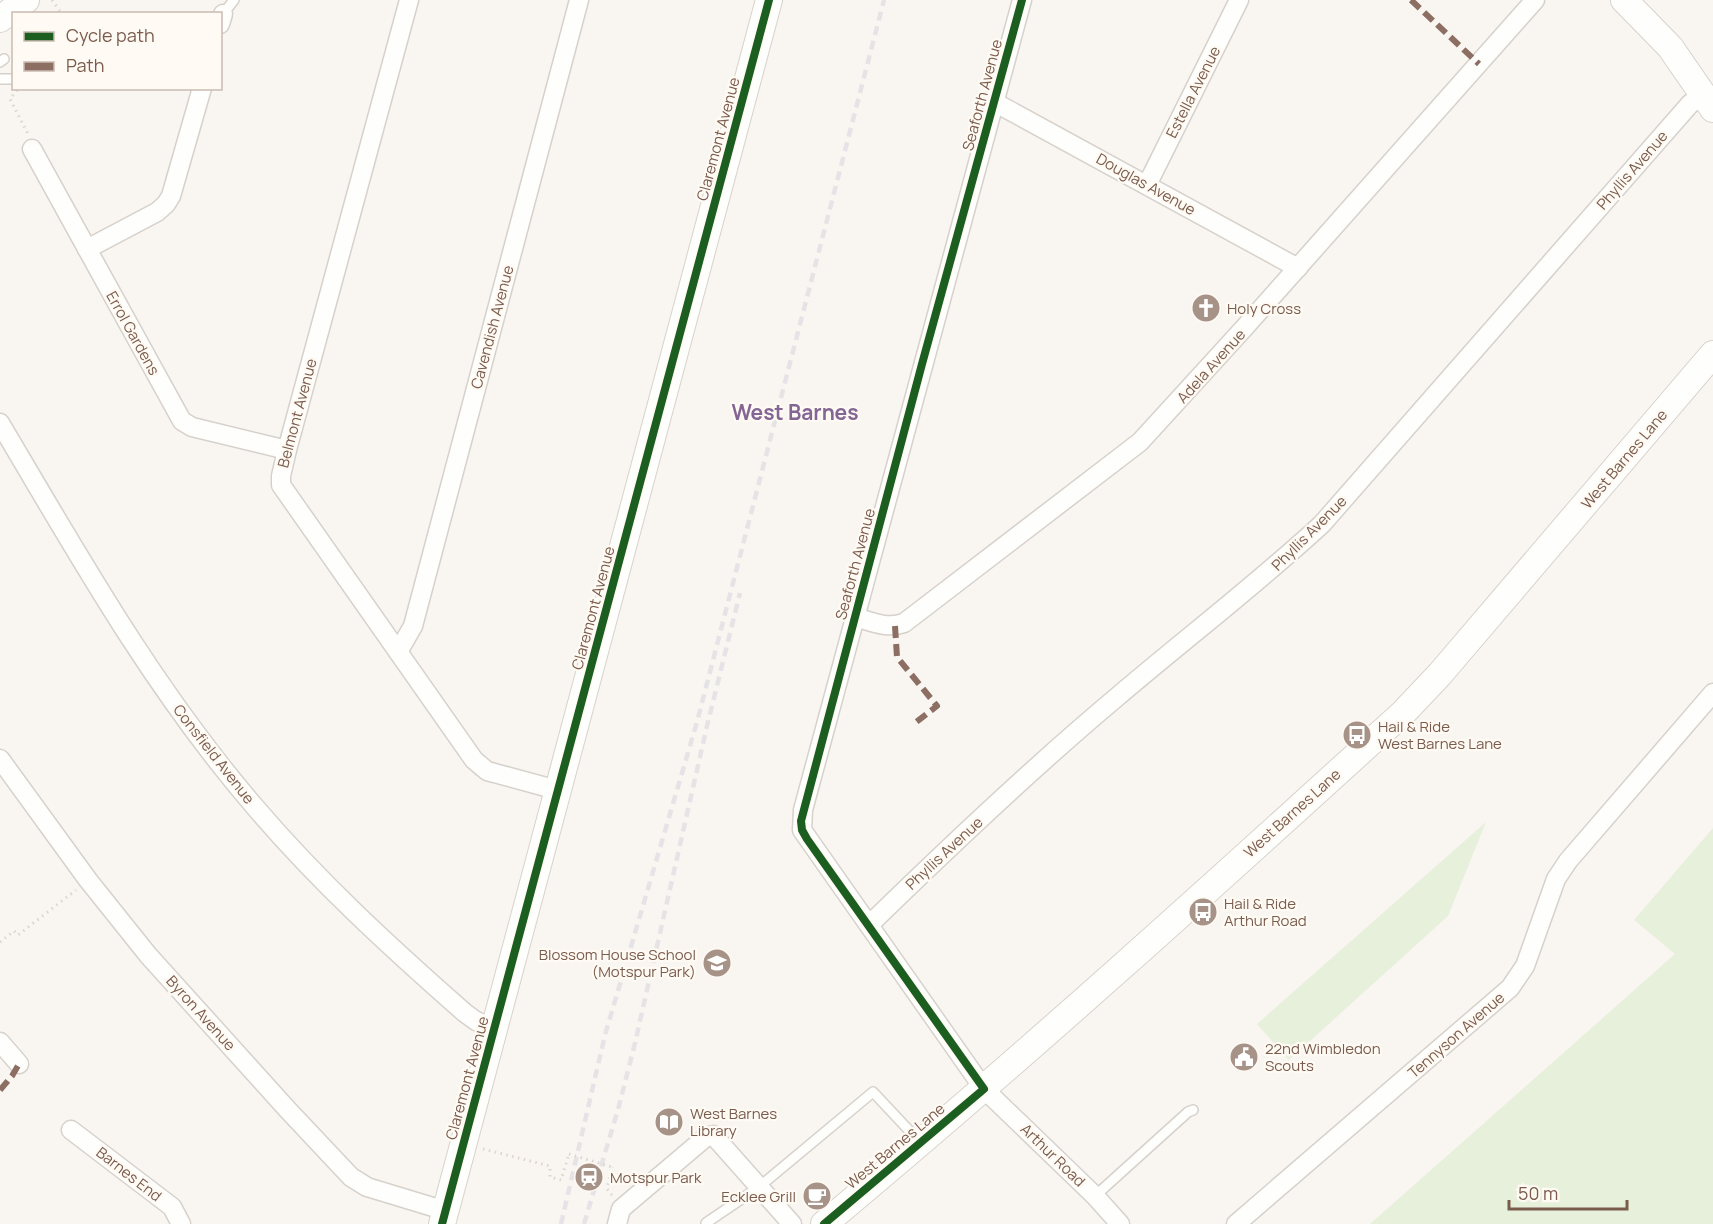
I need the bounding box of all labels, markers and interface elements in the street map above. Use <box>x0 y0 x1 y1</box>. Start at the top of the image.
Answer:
legend <box>12 12 222 90</box>
text: Cycle path <box>66 23 155 47</box>
street label: Seaforth Avenue <box>957 37 1007 153</box>
street label: Estella Avenue <box>1161 42 1225 142</box>
text: Path <box>66 53 104 77</box>
street label: Claremont Avenue <box>691 75 745 203</box>
street label: Phyllis Avenue <box>1592 126 1672 214</box>
street label: Douglas Avenue <box>1092 148 1200 220</box>
street label: Cavendish Avenue <box>465 263 519 391</box>
street label: Errol Gardens <box>101 287 165 379</box>
church icon: Holy Cross <box>1190 292 1222 324</box>
place label: Holy Cross <box>1227 298 1301 319</box>
street label: Adela Avenue <box>1172 324 1250 408</box>
street label: Belmont Avenue <box>272 356 322 470</box>
district label: West Barnes <box>731 398 859 426</box>
street label: West Barnes Lane <box>1576 405 1672 513</box>
street label: Phyllis Avenue <box>1267 491 1351 575</box>
street label: Seaforth Avenue <box>830 506 880 622</box>
street label: Claremont Avenue <box>566 544 620 672</box>
street label: Consfield Avenue <box>168 700 260 808</box>
place label: Hail & Ride West Barnes Lane <box>1378 716 1502 754</box>
bus stop icon: Hail & Ride West Barnes Lane <box>1341 719 1373 751</box>
street label: West Barnes Lane <box>1239 764 1345 862</box>
street label: Phyllis Avenue <box>901 812 987 894</box>
place label: Hail & Ride Arthur Road <box>1224 893 1307 931</box>
bus stop icon: Hail & Ride Arthur Road <box>1187 896 1219 928</box>
place label: Blossom House School (Motspur Park) <box>539 944 696 982</box>
school or university icon: Blossom House School (Motspur Park) <box>701 947 733 979</box>
street label: Byron Avenue <box>162 971 241 1055</box>
street label: Tennyson Avenue <box>1403 987 1509 1083</box>
street label: Claremont Avenue <box>440 1014 494 1142</box>
place label: 22nd Wimbledon Scouts <box>1265 1038 1381 1076</box>
public building icon: 22nd Wimbledon Scouts <box>1228 1041 1260 1073</box>
street label: West Barnes Lane <box>841 1098 949 1194</box>
place label: West Barnes Library <box>690 1103 777 1141</box>
library icon: West Barnes Library <box>653 1106 685 1138</box>
street label: Arthur Road <box>1016 1119 1090 1191</box>
street label: Barnes End <box>92 1142 166 1206</box>
station icon: Motspur Park <box>573 1161 605 1193</box>
place label: Motspur Park <box>610 1167 702 1188</box>
scale bar <box>1509 1173 1628 1211</box>
cafe icon: Ecklee Grill <box>801 1180 833 1212</box>
text: 50 m <box>1518 1181 1558 1205</box>
place label: Ecklee Grill <box>721 1186 796 1207</box>

